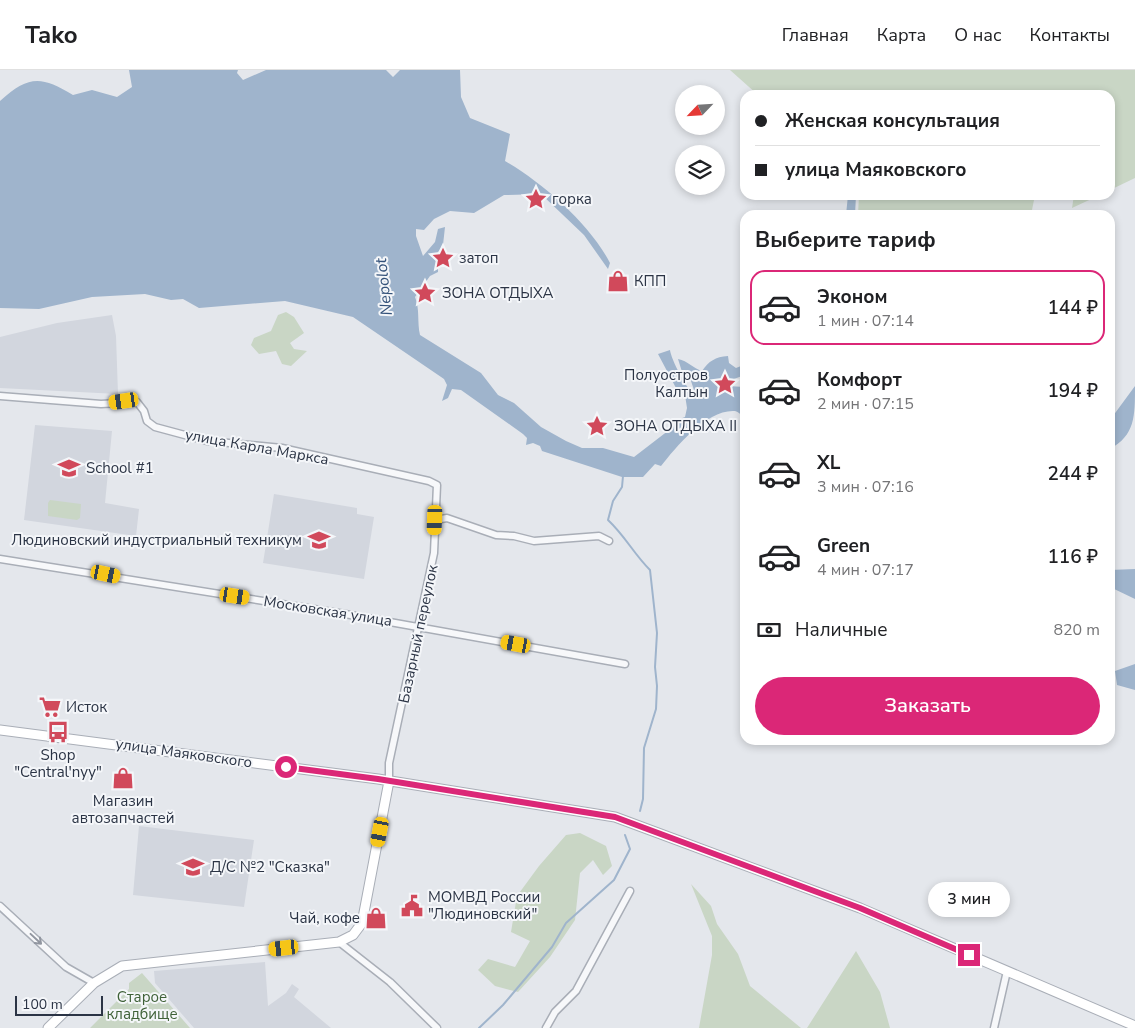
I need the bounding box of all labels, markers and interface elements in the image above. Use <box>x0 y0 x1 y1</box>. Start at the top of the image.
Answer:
text: Tako <box>25 19 78 51</box>
text: Главная <box>782 23 849 47</box>
text: Карта <box>877 23 926 47</box>
text: О нас <box>954 23 1002 47</box>
text: Контакты <box>1030 23 1110 47</box>
north arrow <box>675 85 725 135</box>
map controls <box>675 85 725 195</box>
text: Женская консультация <box>785 108 1000 134</box>
button: layers <box>675 145 725 195</box>
text: улица Маяковского <box>785 157 967 183</box>
place icon: горка <box>523 186 549 212</box>
place label: горка <box>552 189 592 209</box>
text: Выберите тариф <box>755 225 936 255</box>
place icon: затоп <box>430 245 456 271</box>
place label: затоп <box>459 248 498 268</box>
water label: Nepolot <box>370 257 398 317</box>
shop icon: КПП <box>605 268 631 294</box>
place label: КПП <box>634 271 666 291</box>
place icon: ЗОНА ОТДЫХА <box>412 280 438 306</box>
place label: ЗОНА ОТДЫХА <box>442 283 554 303</box>
text: Эконом <box>817 284 888 310</box>
icon: car <box>757 285 802 330</box>
text: 144 ₽ <box>1047 295 1098 321</box>
text: 1 мин · 07:14 <box>817 310 914 332</box>
place label: Полуостров Калтын <box>624 365 708 402</box>
text: Комфорт <box>817 367 902 393</box>
icon: car <box>757 368 802 413</box>
place icon: Полуостров Калтын <box>712 371 738 397</box>
text: 194 ₽ <box>1047 378 1098 404</box>
car <box>108 391 139 411</box>
text: 2 мин · 07:15 <box>817 393 914 415</box>
place icon: ЗОНА ОТДЫХА II <box>584 413 610 439</box>
place label: ЗОНА ОТДЫХА II <box>614 416 737 436</box>
street label: улица Карла Маркса <box>184 425 330 469</box>
text: XL <box>817 450 840 476</box>
icon: car <box>757 451 802 496</box>
school or university icon: School #1 <box>56 455 82 481</box>
place label: School #1 <box>86 458 154 478</box>
text: 244 ₽ <box>1047 461 1098 487</box>
text: 3 мин · 07:16 <box>817 476 914 498</box>
car <box>426 505 443 535</box>
school or university icon: Людиновский индустриальный техникум <box>306 527 332 553</box>
place label: Людиновский индустриальный техникум <box>11 530 302 550</box>
text: Green <box>817 533 870 559</box>
icon: car <box>757 534 802 579</box>
text: 116 ₽ <box>1047 544 1098 570</box>
text: 4 мин · 07:17 <box>817 559 914 581</box>
street label: Базарный переулок <box>394 563 442 705</box>
car <box>89 564 122 584</box>
car <box>219 586 250 606</box>
street label: Московская улица <box>262 591 394 631</box>
icon: cash <box>755 616 783 644</box>
text: Наличные <box>795 617 888 643</box>
text: 820 m <box>1053 619 1100 641</box>
car <box>499 634 532 654</box>
button: Заказать <box>755 677 1100 735</box>
supermarket icon: Исток <box>37 694 63 720</box>
place label: Исток <box>66 697 107 717</box>
bus stop icon: Shop "Central'nyy" <box>45 719 71 745</box>
street label: улица Маяковского <box>114 734 254 772</box>
place label: Shop "Central'nyy" <box>14 745 102 782</box>
route start <box>275 756 297 778</box>
shop icon: Магазин автозапчастей <box>110 765 136 791</box>
place label: Магазин автозапчастей <box>72 791 174 828</box>
car <box>369 816 390 848</box>
school or university icon: Д/С №2 "Сказка" <box>180 854 206 880</box>
place label: Д/С №2 "Сказка" <box>210 857 330 877</box>
callout: 3 мин <box>928 882 1010 918</box>
place label: МОМВД России "Людиновский" <box>428 887 540 924</box>
text: 3 мин <box>947 888 991 910</box>
public building icon: МОМВД России "Людиновский" <box>399 893 425 919</box>
shop icon: Чай, кофе <box>363 905 389 931</box>
place label: Чай, кофе <box>289 908 360 928</box>
one-way arrow <box>29 933 42 945</box>
car <box>268 939 299 957</box>
route end <box>958 944 980 966</box>
park label: Старое кладбище <box>106 987 178 1024</box>
scale bar <box>15 993 102 1016</box>
text: 100 m <box>22 995 63 1014</box>

